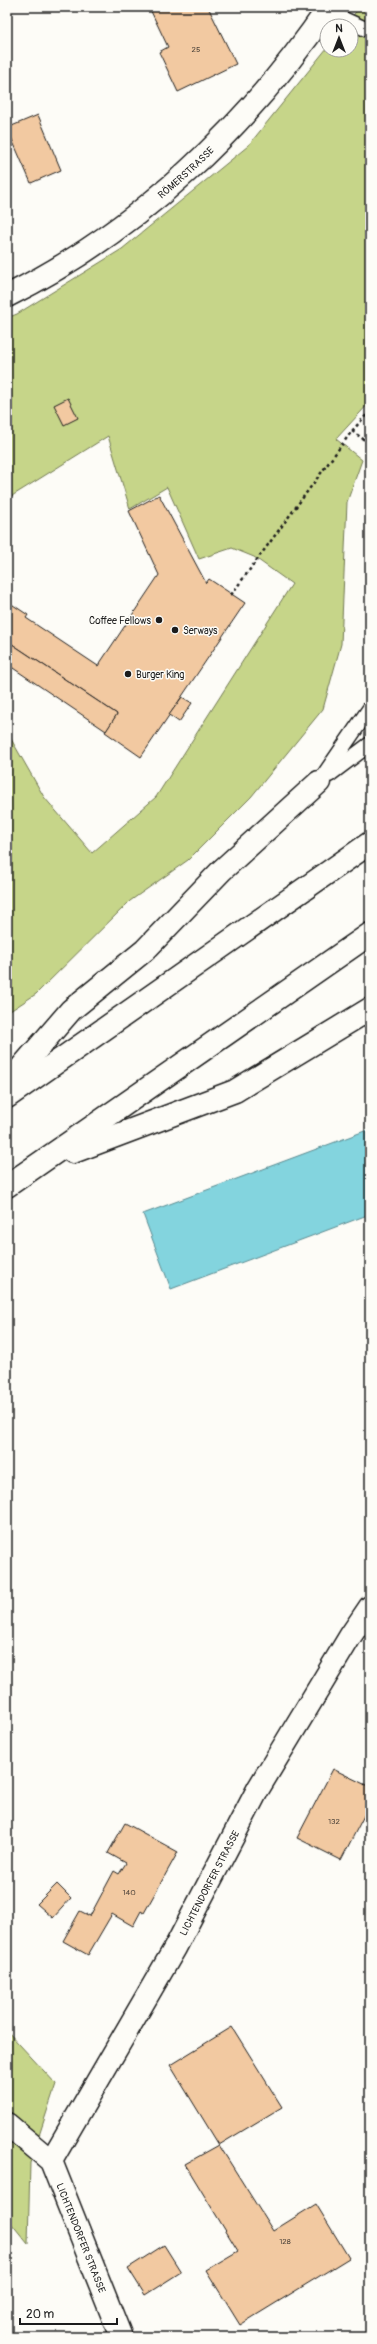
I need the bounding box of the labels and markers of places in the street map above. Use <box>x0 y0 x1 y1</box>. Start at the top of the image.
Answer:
place label: Coffee Fellows <box>89 615 152 627</box>
marker: Coffee Fellows <box>154 615 164 625</box>
marker: Serways <box>170 625 180 635</box>
place label: Serways <box>183 625 218 637</box>
marker: Burger King <box>123 669 133 679</box>
place label: Burger King <box>136 669 184 681</box>

